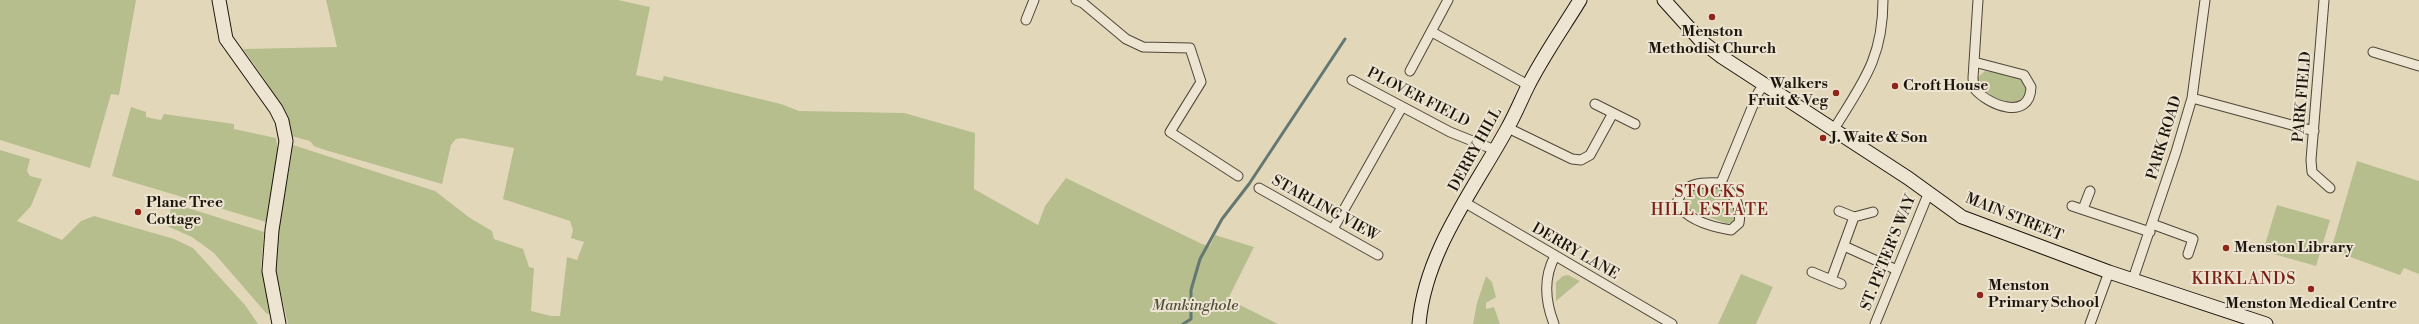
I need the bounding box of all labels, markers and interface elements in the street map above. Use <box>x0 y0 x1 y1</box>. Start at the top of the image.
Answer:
marker: Menston Methodist Church <box>1707 12 1717 22</box>
place label: Menston Methodist Church <box>1648 23 1776 58</box>
street label: PARK FIELD <box>2290 51 2316 143</box>
street label: PLOVER FIELD <box>1364 64 1472 132</box>
place label: Walkers Fruit & Veg <box>1748 75 1828 110</box>
place label: Croft House <box>1903 77 1988 95</box>
marker: Croft House <box>1890 81 1900 91</box>
marker: Walkers Fruit & Veg <box>1831 88 1841 98</box>
street label: PARK ROAD <box>2144 94 2186 182</box>
street label: DERRY HILL <box>1446 105 1506 195</box>
place label: J. Waite & Son <box>1831 129 1928 147</box>
marker: J. Waite & Son <box>1818 133 1828 143</box>
street label: STARLING VIEW <box>1268 172 1382 246</box>
district label: STOCKS HILL ESTATE <box>1651 183 1769 221</box>
street label: MAIN STREET <box>1962 190 2066 246</box>
street label: ST. PETER'S WAY <box>1858 192 1920 314</box>
place label: Plane Tree Cottage <box>146 194 223 229</box>
marker: Plane Tree Cottage <box>133 207 143 217</box>
street label: DERRY LANE <box>1528 220 1622 284</box>
place label: Menston Library <box>2234 239 2353 257</box>
marker: Menston Library <box>2221 243 2231 253</box>
district label: KIRKLANDS <box>2191 270 2297 290</box>
place label: Menston Primary School <box>1988 277 2099 312</box>
marker: Menston Medical Centre <box>2306 284 2316 294</box>
marker: Menston Primary School <box>1975 290 1985 300</box>
place label: Menston Medical Centre <box>2225 295 2397 313</box>
park label: Mankinghole <box>1152 297 1238 315</box>

